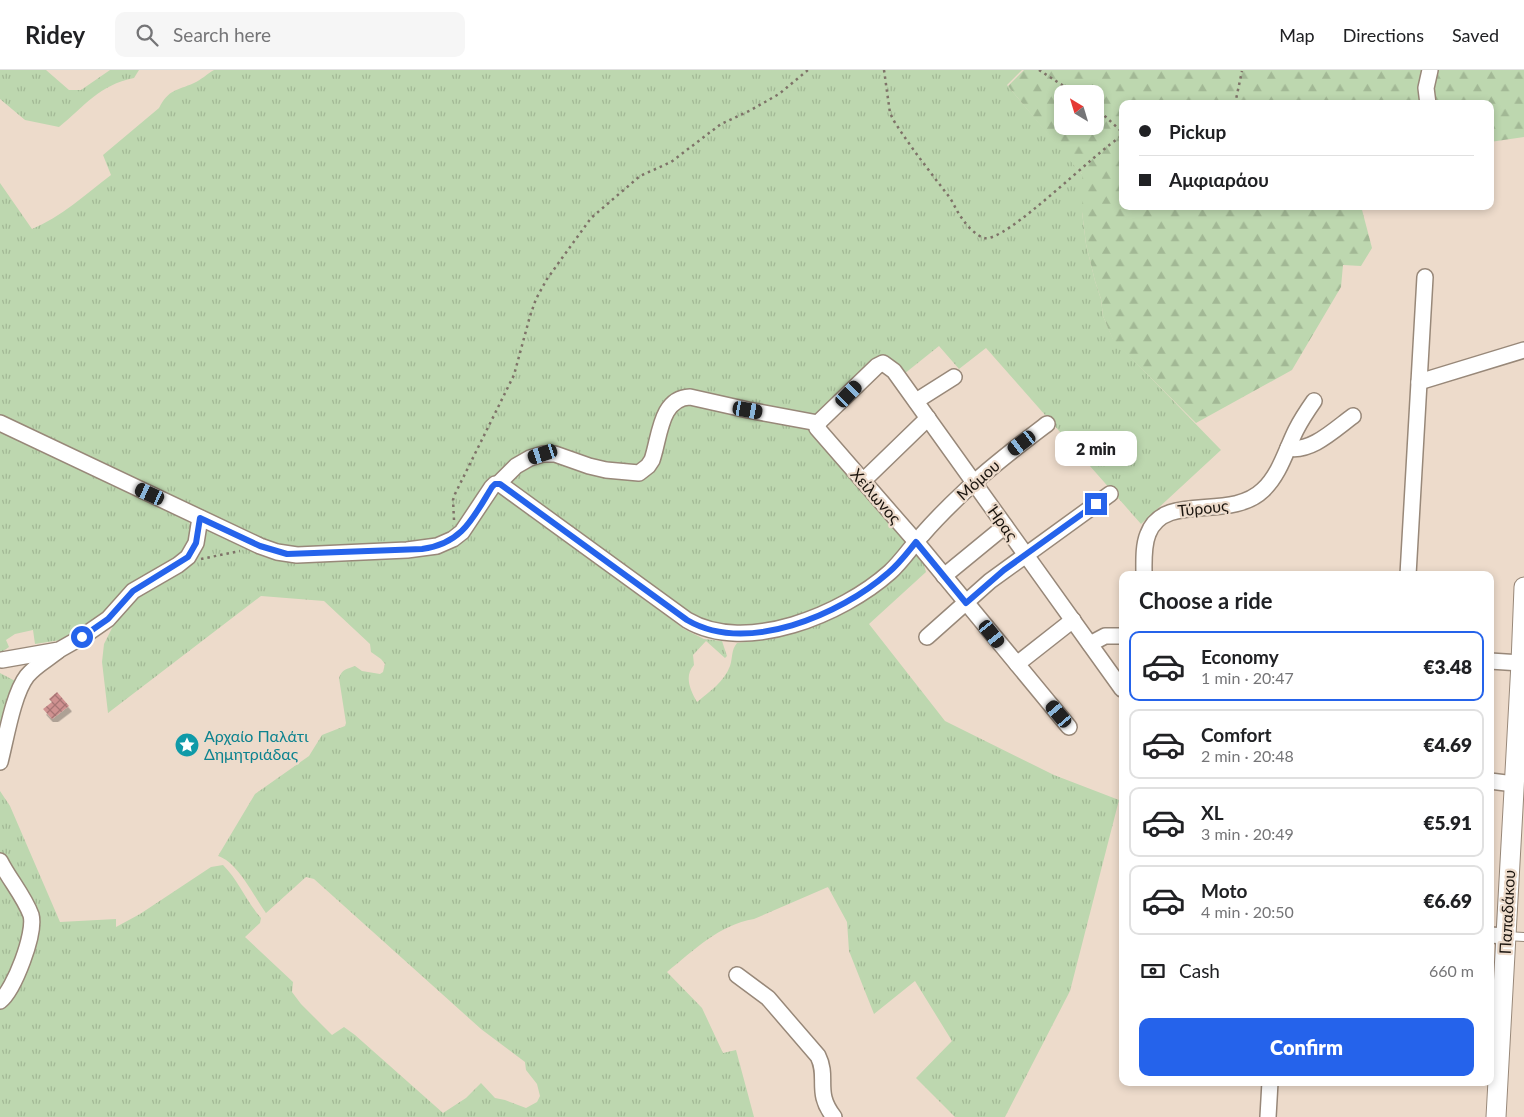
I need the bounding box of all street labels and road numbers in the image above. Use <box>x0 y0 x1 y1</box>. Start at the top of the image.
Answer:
street label: Μόμου <box>952 455 1003 504</box>
street label: Χείλωνος <box>847 464 906 528</box>
street label: Τύρους <box>1177 495 1230 520</box>
street label: Ήρας <box>983 500 1023 544</box>
street label: Παπαδάκου <box>1495 869 1518 955</box>

